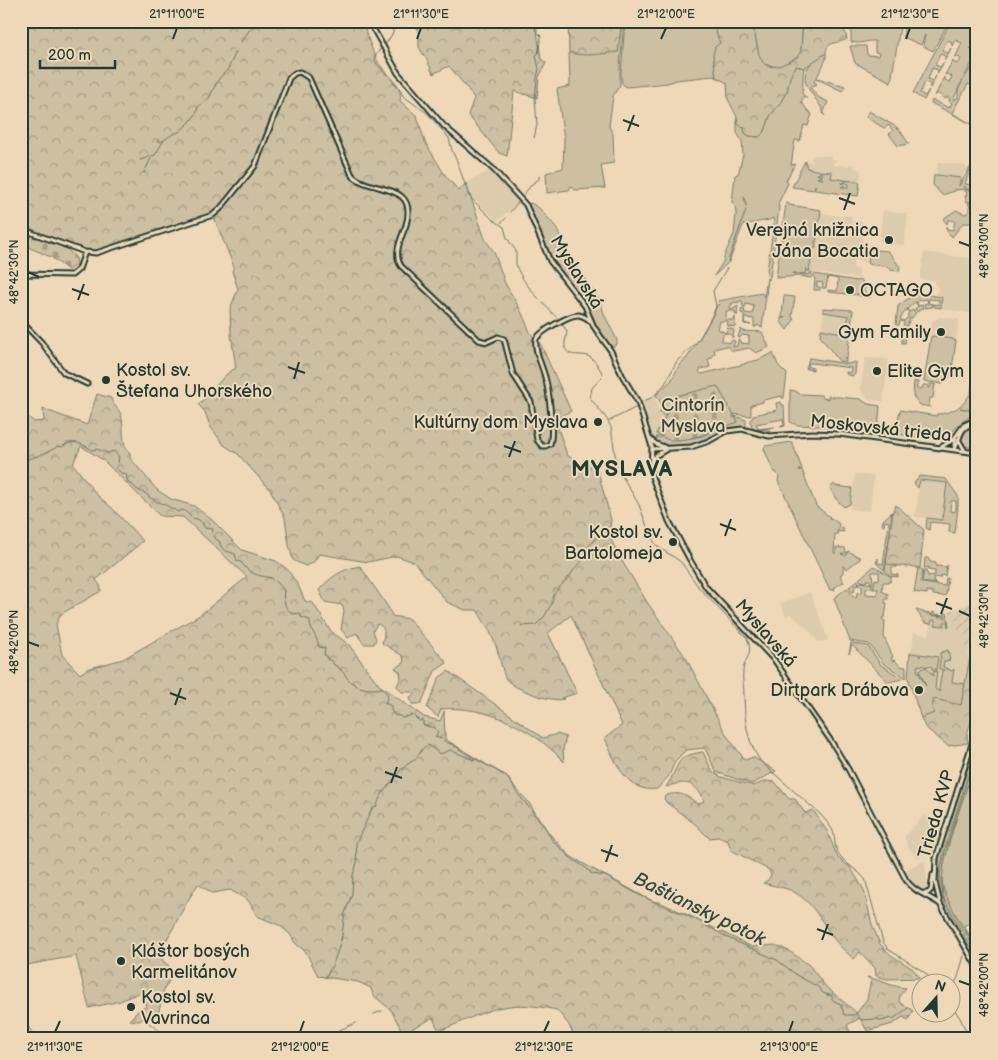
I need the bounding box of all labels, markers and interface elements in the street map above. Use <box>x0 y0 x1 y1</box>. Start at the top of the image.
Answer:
text: 21°11'00"E <box>149 7 205 22</box>
text: 21°11'30"E <box>393 7 449 22</box>
text: 21°12'00"E <box>637 7 695 22</box>
text: 21°12'30"E <box>881 7 939 22</box>
scale bar <box>40 38 115 70</box>
text: 200 m <box>48 46 91 65</box>
text: 48°43'00"N <box>977 214 992 278</box>
place label: Verejná knižnica Jána Bocatia <box>746 220 879 262</box>
street label: Myslavská <box>546 232 607 313</box>
marker: Verejná knižnica Jána Bocatia <box>883 234 895 246</box>
text: 48°42'30"N <box>7 240 22 304</box>
place label: OCTAGO <box>860 280 933 301</box>
marker: OCTAGO <box>844 284 856 296</box>
place label: Gym Family <box>838 322 932 343</box>
marker: Gym Family <box>935 326 947 338</box>
place label: Kostol sv. Štefana Uhorského <box>116 360 272 402</box>
place label: Elite Gym <box>887 361 964 382</box>
marker: Elite Gym <box>871 365 883 377</box>
marker: Kostol sv. Štefana Uhorského <box>100 374 112 386</box>
park label: Cintorín Myslava <box>660 395 726 437</box>
street label: Moskovská trieda <box>809 411 953 446</box>
place label: Kultúrny dom Myslava <box>414 412 588 433</box>
marker: Kultúrny dom Myslava <box>592 416 604 428</box>
district label: MYSLAVA <box>571 456 673 483</box>
place label: Kostol sv. Bartolomeja <box>564 522 663 564</box>
marker: Kostol sv. Bartolomeja <box>667 536 679 548</box>
text: 48°42'30"N <box>977 584 992 648</box>
street label: Myslavská <box>731 595 801 671</box>
text: 48°42'00"N <box>7 610 22 674</box>
place label: Dirtpark Drábova <box>770 680 909 701</box>
marker: Dirtpark Drábova <box>913 684 925 696</box>
street label: Trieda KVP <box>914 767 959 861</box>
water label: Baštiansky potok <box>630 867 770 951</box>
place label: Kláštor bosých Karmelitánov <box>131 941 250 983</box>
text: 48°42'00"N <box>977 953 992 1017</box>
marker: Kláštor bosých Karmelitánov <box>115 955 127 967</box>
north arrow <box>910 972 960 1022</box>
text: N <box>932 976 948 996</box>
place label: Kostol sv. Vavrinca <box>141 987 215 1029</box>
marker: Kostol sv. Vavrinca <box>125 1001 137 1013</box>
text: 21°11'30"E <box>27 1040 83 1055</box>
text: 21°12'00"E <box>271 1040 329 1055</box>
text: 21°12'30"E <box>515 1040 573 1055</box>
text: 21°13'00"E <box>760 1040 818 1055</box>

